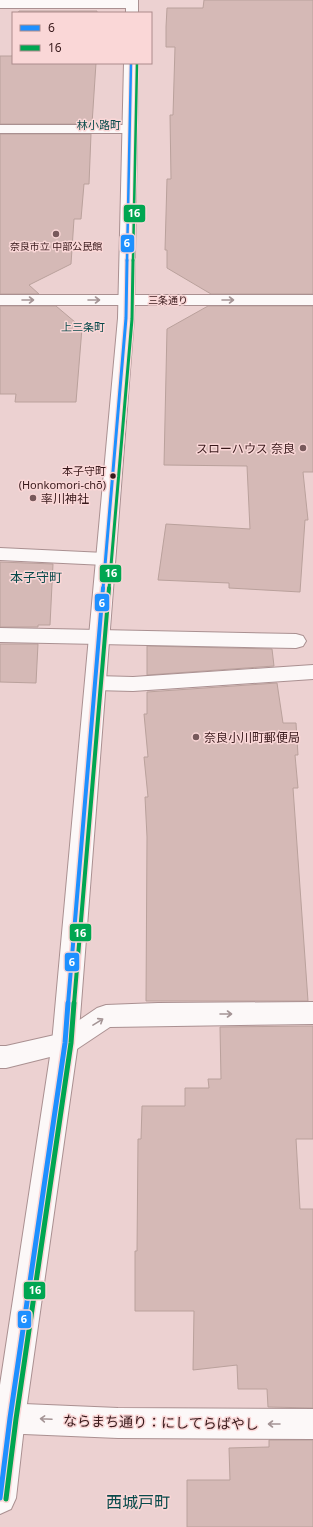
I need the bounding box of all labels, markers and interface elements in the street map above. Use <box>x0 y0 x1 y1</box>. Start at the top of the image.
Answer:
legend <box>12 12 152 64</box>
text: 6 <box>48 19 55 36</box>
text: 16 <box>48 39 62 56</box>
district label: 林小路町 <box>77 117 121 132</box>
line badge: 16 <box>123 204 146 223</box>
text: 16 <box>128 205 140 220</box>
marker: 奈良市立 中部公民館 <box>51 229 61 239</box>
line badge: 6 <box>120 234 135 253</box>
text: 6 <box>124 235 130 250</box>
place label: 奈良市立 中部公民館 <box>10 239 102 253</box>
street label: 三条通り <box>148 293 188 307</box>
one-way arrow <box>21 296 34 304</box>
one-way arrow <box>87 296 100 304</box>
one-way arrow <box>221 296 234 304</box>
district label: 上三条町 <box>61 319 105 334</box>
place label: スローハウス 奈良 <box>196 440 295 457</box>
marker: スローハウス 奈良 <box>298 443 308 453</box>
place label: 本子守町 (Honkomori-chō) <box>19 463 106 492</box>
marker: 本子守町 (Honkomori-chō) <box>108 471 118 481</box>
place label: 率川神社 <box>41 490 89 507</box>
marker: 率川神社 <box>28 493 38 503</box>
line badge: 16 <box>99 564 122 583</box>
text: 16 <box>105 565 117 580</box>
district label: 本子守町 <box>10 568 62 586</box>
line badge: 6 <box>94 593 110 612</box>
text: 6 <box>99 595 105 610</box>
place label: 奈良小川町郵便局 <box>204 729 300 746</box>
marker: 奈良小川町郵便局 <box>191 732 201 742</box>
line badge: 16 <box>69 923 92 942</box>
text: 16 <box>74 925 86 940</box>
line badge: 6 <box>64 952 80 972</box>
text: 6 <box>69 954 75 969</box>
one-way arrow <box>219 1010 232 1018</box>
one-way arrow <box>92 1017 104 1025</box>
line badge: 16 <box>23 1281 46 1300</box>
text: 16 <box>29 1282 41 1297</box>
line badge: 6 <box>17 1310 32 1329</box>
text: 6 <box>21 1311 27 1326</box>
street label: ならまち通り：にしてらばやし <box>63 1411 259 1433</box>
one-way arrow <box>40 1416 53 1423</box>
one-way arrow <box>268 1420 281 1428</box>
district label: 西城戸町 <box>106 1491 170 1513</box>

